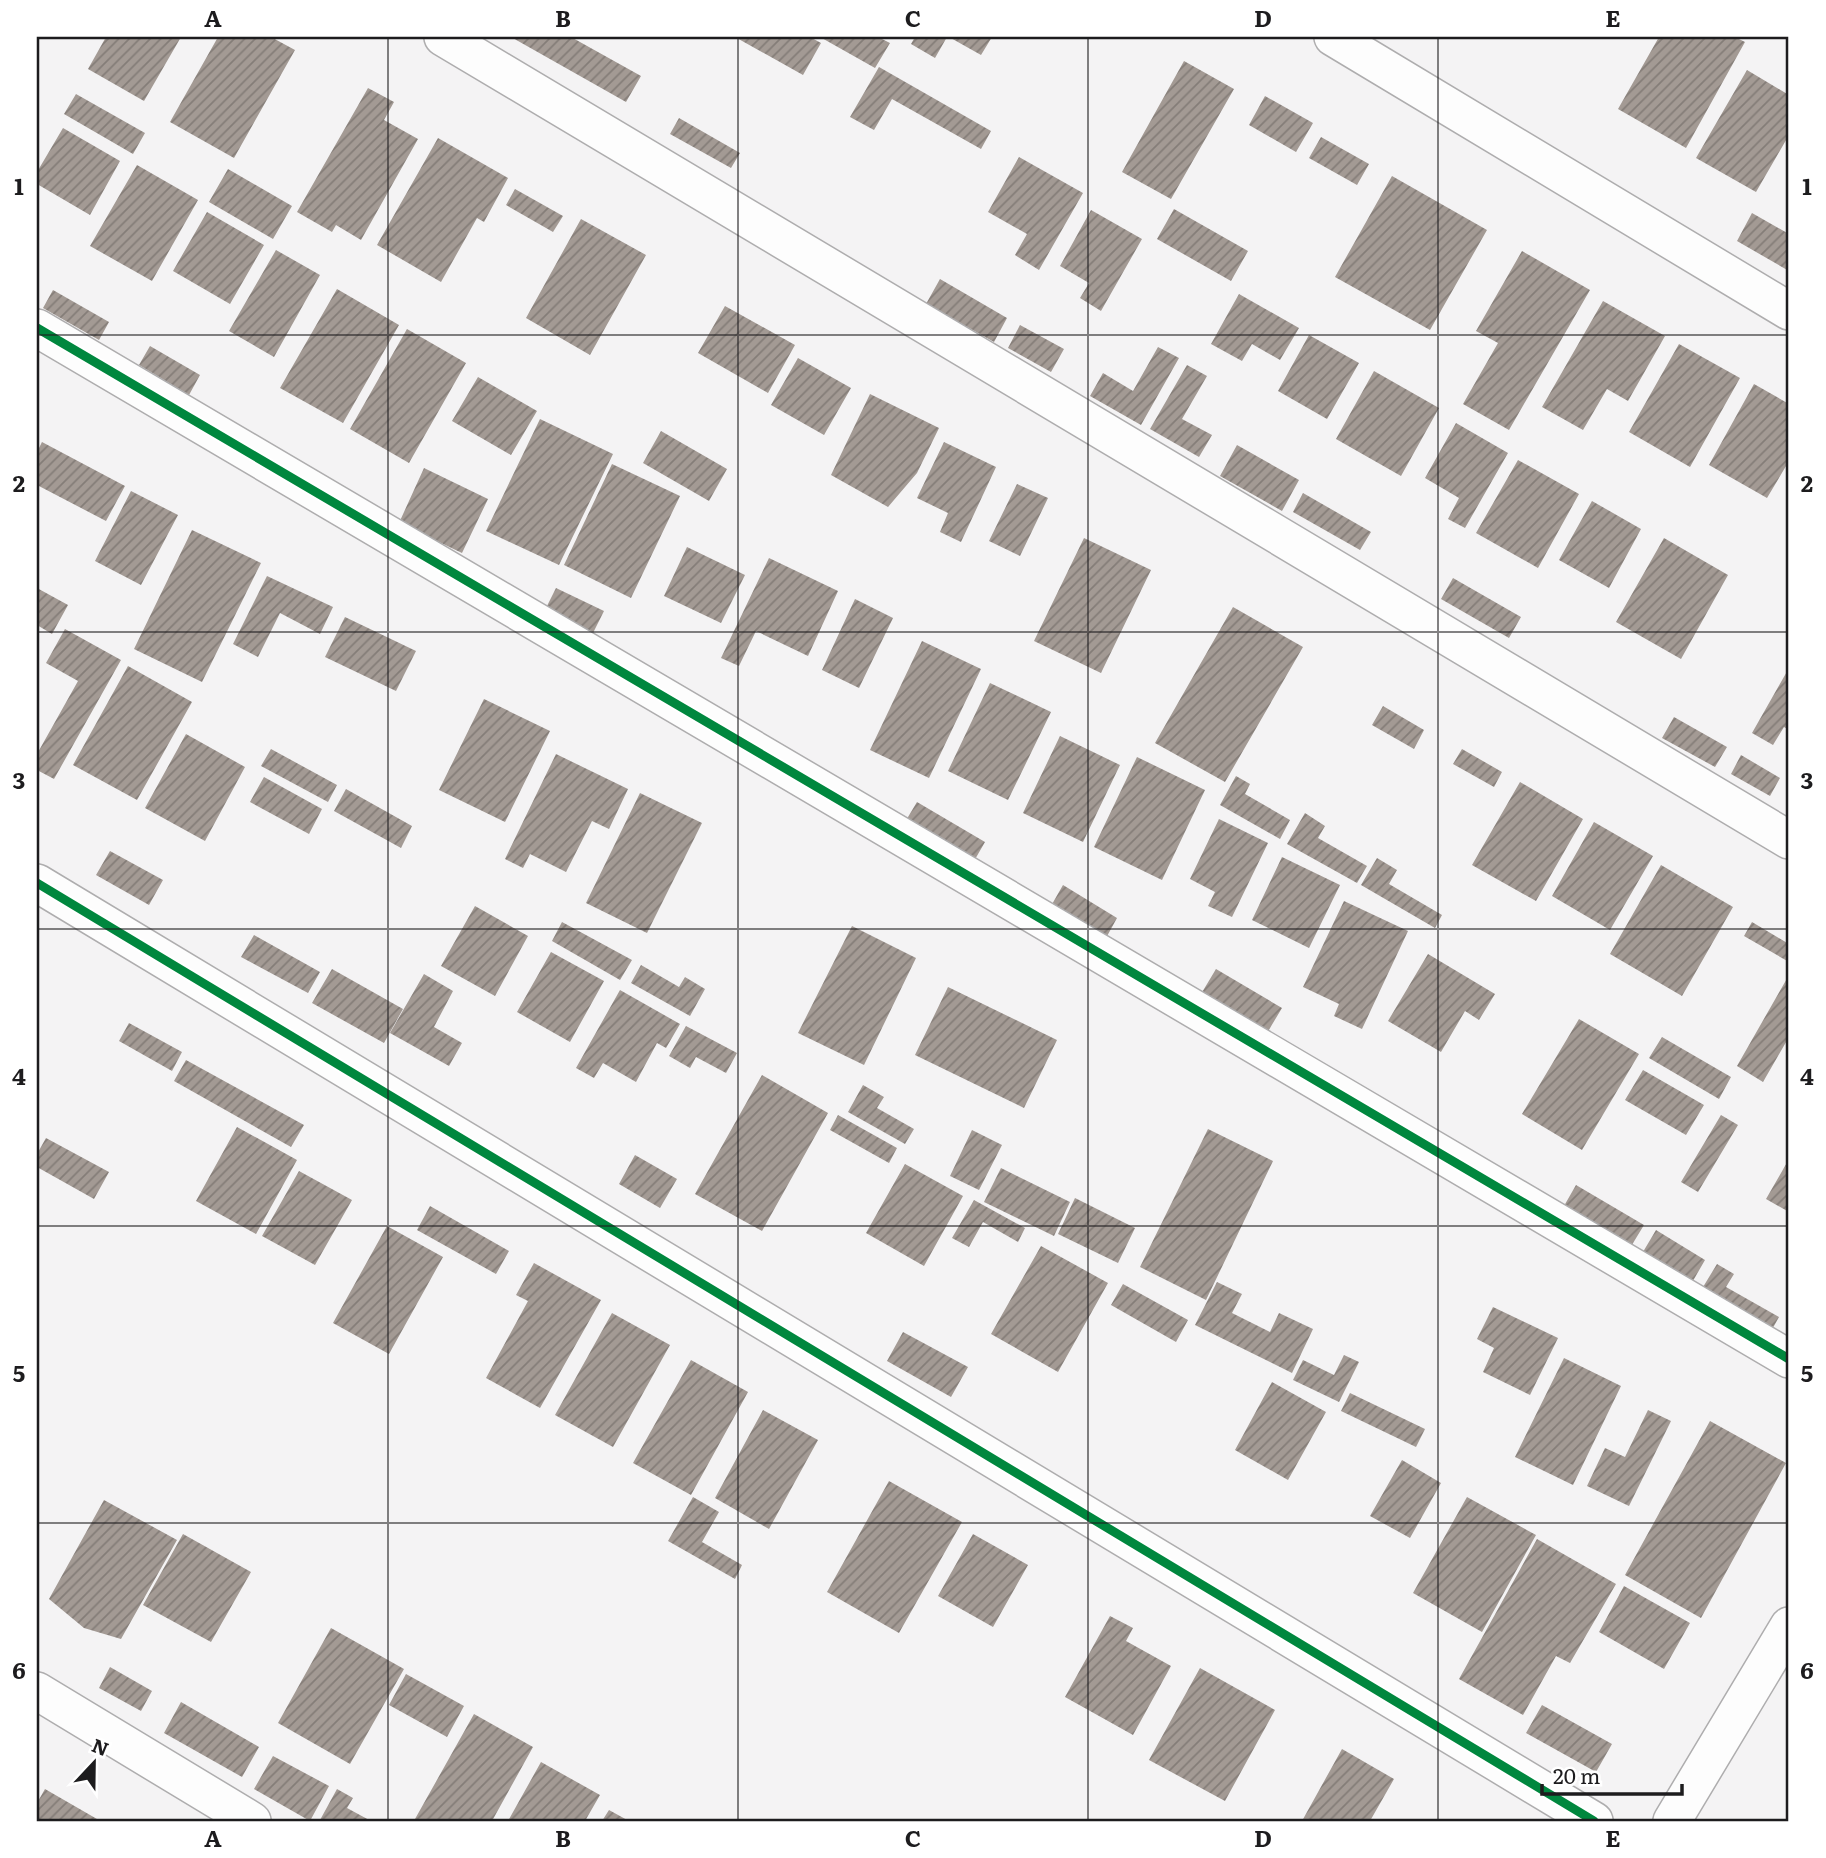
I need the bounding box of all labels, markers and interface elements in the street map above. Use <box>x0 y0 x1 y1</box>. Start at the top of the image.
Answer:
text: A <box>204 0 222 34</box>
text: B <box>555 0 571 34</box>
text: C <box>905 0 921 34</box>
text: D <box>1254 0 1272 34</box>
text: E <box>1605 0 1621 34</box>
text: 1 <box>14 168 24 202</box>
text: 1 <box>1802 168 1812 202</box>
text: 2 <box>13 465 25 499</box>
text: 2 <box>1801 465 1813 499</box>
text: 3 <box>13 762 25 796</box>
text: 3 <box>1801 762 1813 796</box>
text: 4 <box>12 1058 26 1092</box>
text: 4 <box>1800 1058 1814 1092</box>
text: 5 <box>13 1355 25 1389</box>
text: 5 <box>1801 1355 1813 1389</box>
text: 6 <box>12 1652 26 1686</box>
text: 6 <box>1800 1652 1814 1686</box>
north arrow <box>60 1728 130 1798</box>
text: N <box>88 1730 113 1762</box>
scale bar <box>1542 1753 1682 1797</box>
text: 20 m <box>1553 1759 1600 1790</box>
text: A <box>204 1820 222 1854</box>
text: B <box>555 1820 571 1854</box>
text: C <box>905 1820 921 1854</box>
text: D <box>1254 1820 1272 1854</box>
text: E <box>1605 1820 1621 1854</box>

